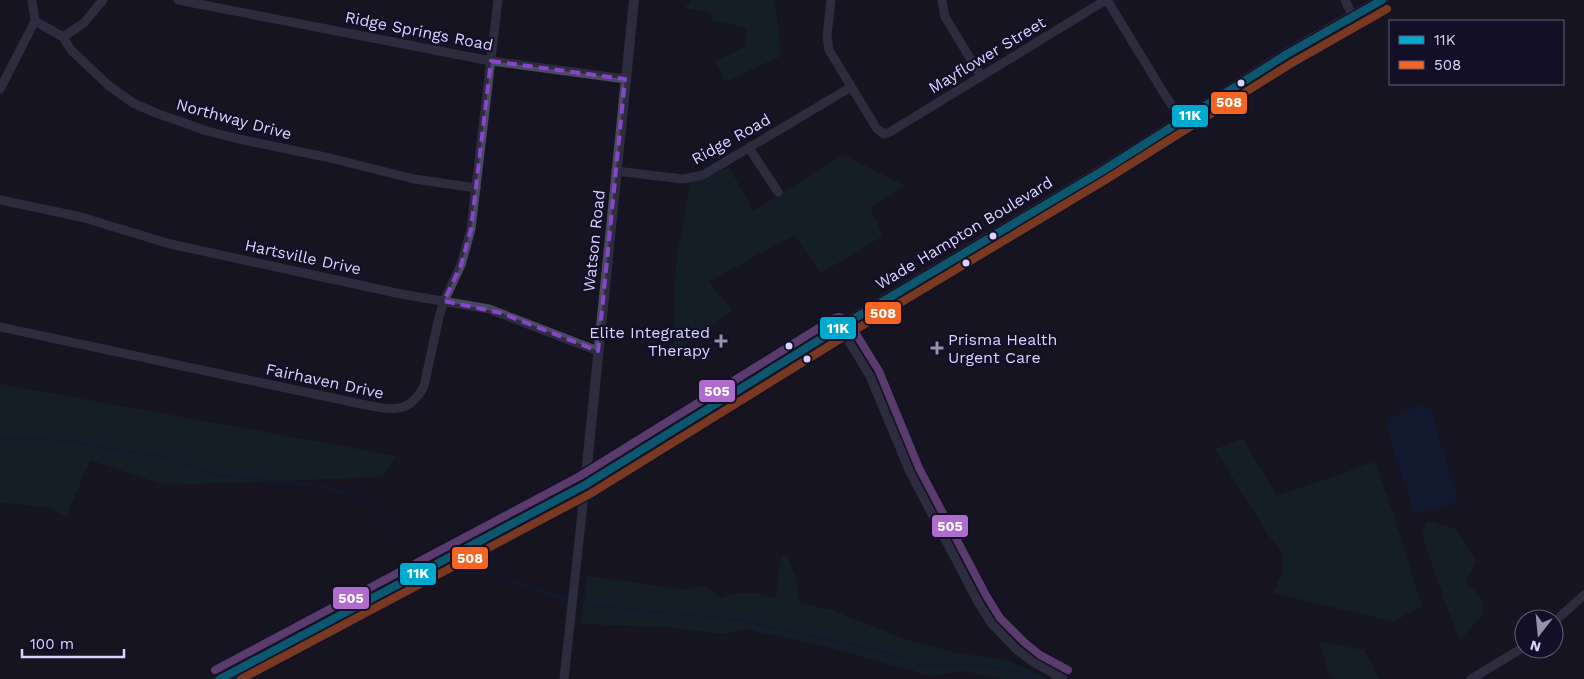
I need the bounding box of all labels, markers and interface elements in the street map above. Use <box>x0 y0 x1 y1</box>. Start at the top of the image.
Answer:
street label: Ridge Springs Road <box>343 7 495 55</box>
street label: Mayflower Street <box>925 12 1049 97</box>
legend <box>1389 20 1564 85</box>
text: 11K <box>1434 31 1456 49</box>
text: 508 <box>1434 56 1461 74</box>
unlabelled marker <box>1236 78 1246 88</box>
line badge: 508 <box>1210 91 1248 115</box>
street label: Northway Drive <box>174 94 294 144</box>
text: 508 <box>1216 94 1242 110</box>
line badge: 11K <box>1171 104 1209 128</box>
text: 11K <box>1179 107 1201 123</box>
street label: Ridge Road <box>688 110 774 168</box>
street label: Wade Hampton Boulevard <box>872 173 1056 293</box>
street label: Watson Road <box>579 189 609 293</box>
unlabelled marker <box>988 231 998 241</box>
street label: Hartsville Drive <box>243 235 363 279</box>
unlabelled marker <box>961 258 971 268</box>
line badge: 508 <box>864 301 902 325</box>
text: 508 <box>870 305 896 321</box>
line badge: 11K <box>819 316 857 340</box>
text: 11K <box>827 320 849 336</box>
place label: Elite Integrated Therapy <box>589 323 711 360</box>
place label: Prisma Health Urgent Care <box>948 330 1057 367</box>
marker: Elite Integrated Therapy <box>714 334 728 348</box>
unlabelled marker <box>784 341 794 351</box>
marker: Prisma Health Urgent Care <box>930 341 944 355</box>
unlabelled marker <box>802 354 812 364</box>
street label: Fairhaven Drive <box>264 359 386 403</box>
line badge: 505 <box>698 379 736 403</box>
text: 505 <box>704 383 730 399</box>
line badge: 505 <box>931 514 969 538</box>
text: 505 <box>937 518 963 534</box>
line badge: 508 <box>451 546 489 570</box>
text: 508 <box>457 550 483 566</box>
line badge: 11K <box>399 562 437 586</box>
text: 11K <box>407 565 429 581</box>
line badge: 505 <box>332 586 370 610</box>
text: 505 <box>338 590 364 606</box>
north arrow <box>1514 609 1564 659</box>
scale bar <box>22 626 125 658</box>
text: 100 m <box>30 635 74 653</box>
text: N <box>1528 637 1543 656</box>

